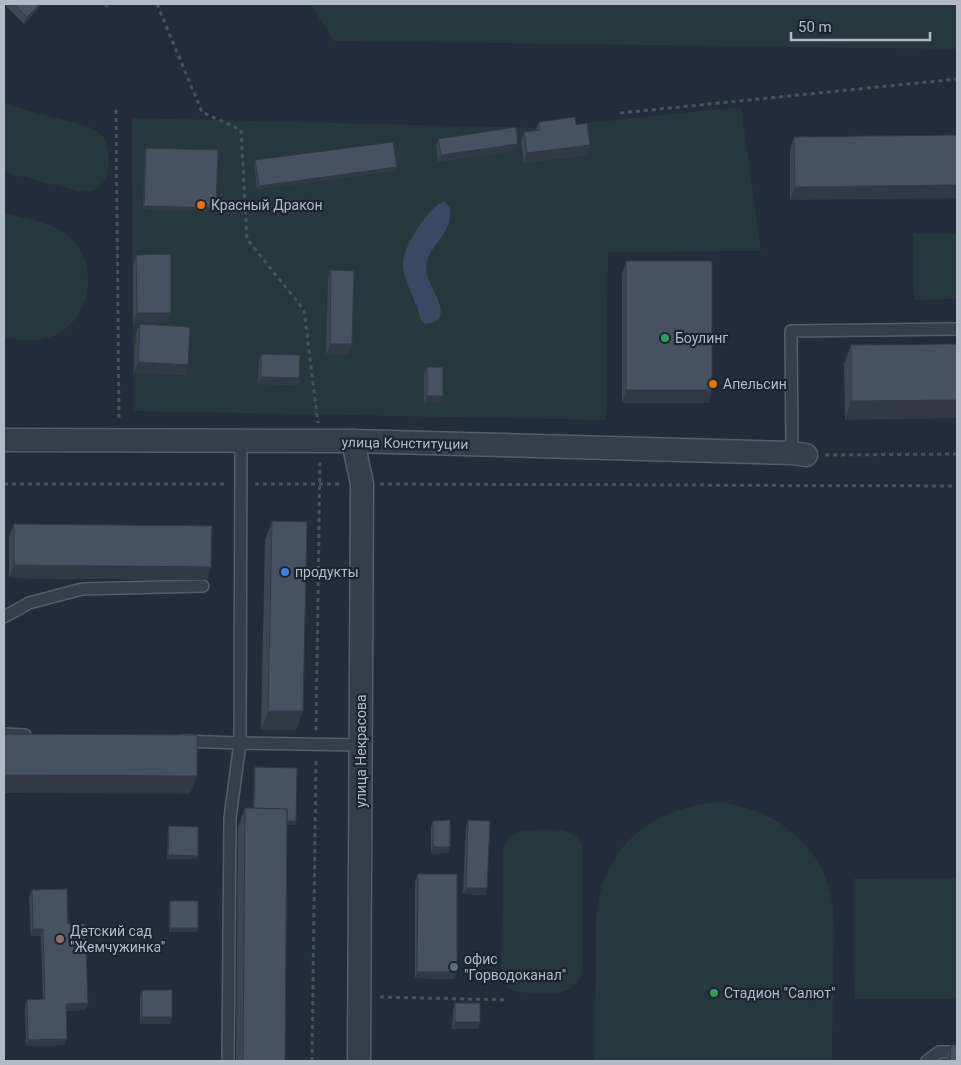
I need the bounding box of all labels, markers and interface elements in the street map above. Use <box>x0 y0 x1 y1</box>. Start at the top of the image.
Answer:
scale bar <box>791 10 930 42</box>
text: 50 m <box>798 18 832 36</box>
place label: Красный Дракон <box>211 197 323 213</box>
marker: Красный Дракон <box>195 199 207 211</box>
place label: Боулинг <box>675 330 728 346</box>
marker: Боулинг <box>659 332 671 344</box>
place label: Апельсин <box>723 376 787 392</box>
marker: Апельсин <box>707 378 719 390</box>
street label: улица Конституции <box>341 434 469 452</box>
place label: продукты <box>295 564 359 580</box>
marker: продукты <box>279 566 291 578</box>
street label: улица Некрасова <box>353 694 369 808</box>
place label: Детский сад "Жемчужинка" <box>70 923 165 955</box>
marker: Детский сад "Жемчужинка" <box>54 933 66 945</box>
place label: офис "Горводоканал" <box>464 951 566 983</box>
marker: офис "Горводоканал" <box>448 961 460 973</box>
place label: Стадион "Салют" <box>724 985 835 1001</box>
marker: Стадион "Салют" <box>708 987 720 999</box>

